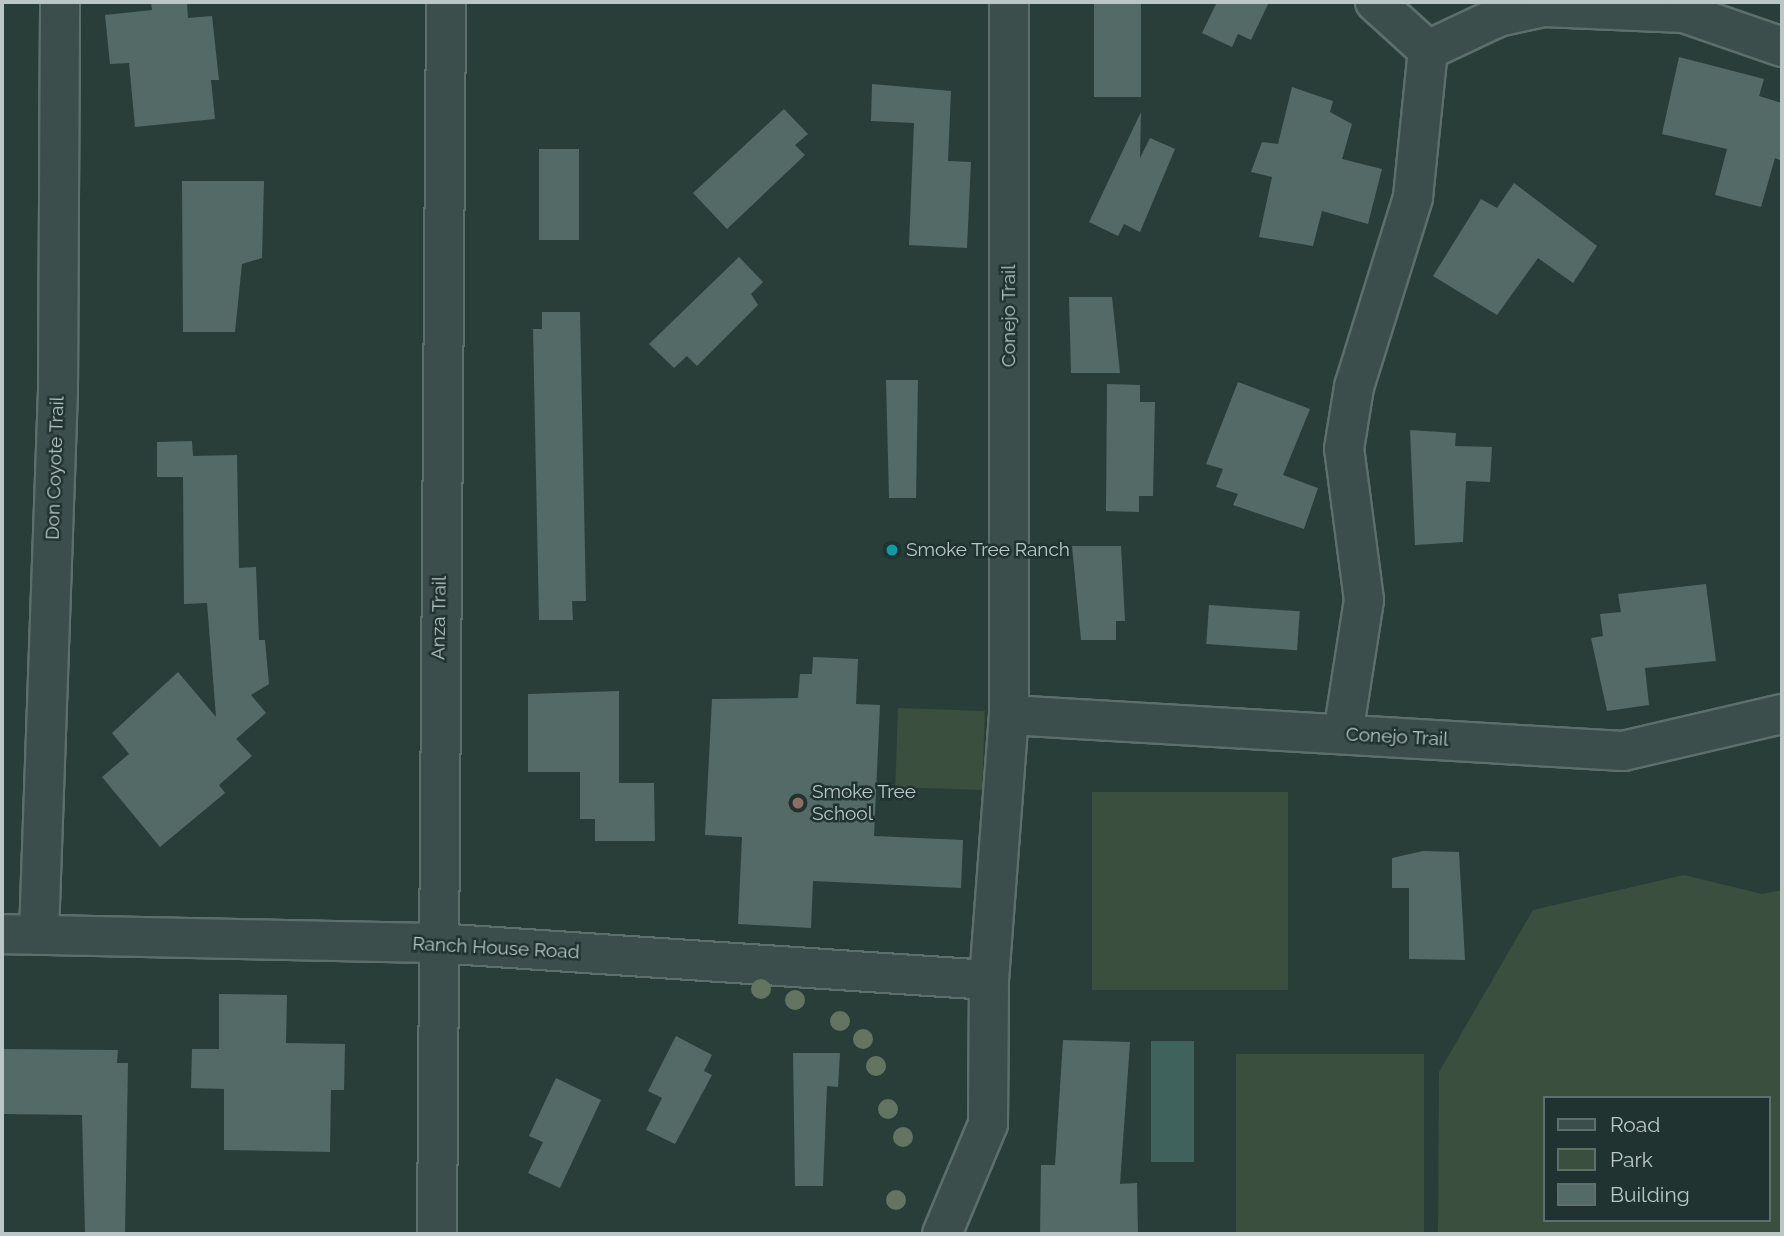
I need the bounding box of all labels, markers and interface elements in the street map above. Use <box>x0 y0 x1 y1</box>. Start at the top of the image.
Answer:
street label: Conejo Trail <box>998 264 1020 368</box>
street label: Don Coyote Trail <box>41 396 69 540</box>
place label: Smoke Tree Ranch <box>906 539 1070 561</box>
marker: Smoke Tree Ranch <box>884 542 900 558</box>
street label: Anza Trail <box>427 575 451 661</box>
street label: Conejo Trail <box>1345 723 1449 751</box>
place label: Smoke Tree School <box>812 781 916 825</box>
marker: Smoke Tree School <box>790 795 806 811</box>
street label: Ranch House Road <box>412 932 580 964</box>
legend <box>1542 1096 1770 1222</box>
text: Road <box>1610 1112 1660 1137</box>
text: Park <box>1610 1147 1653 1172</box>
text: Building <box>1610 1182 1690 1207</box>

